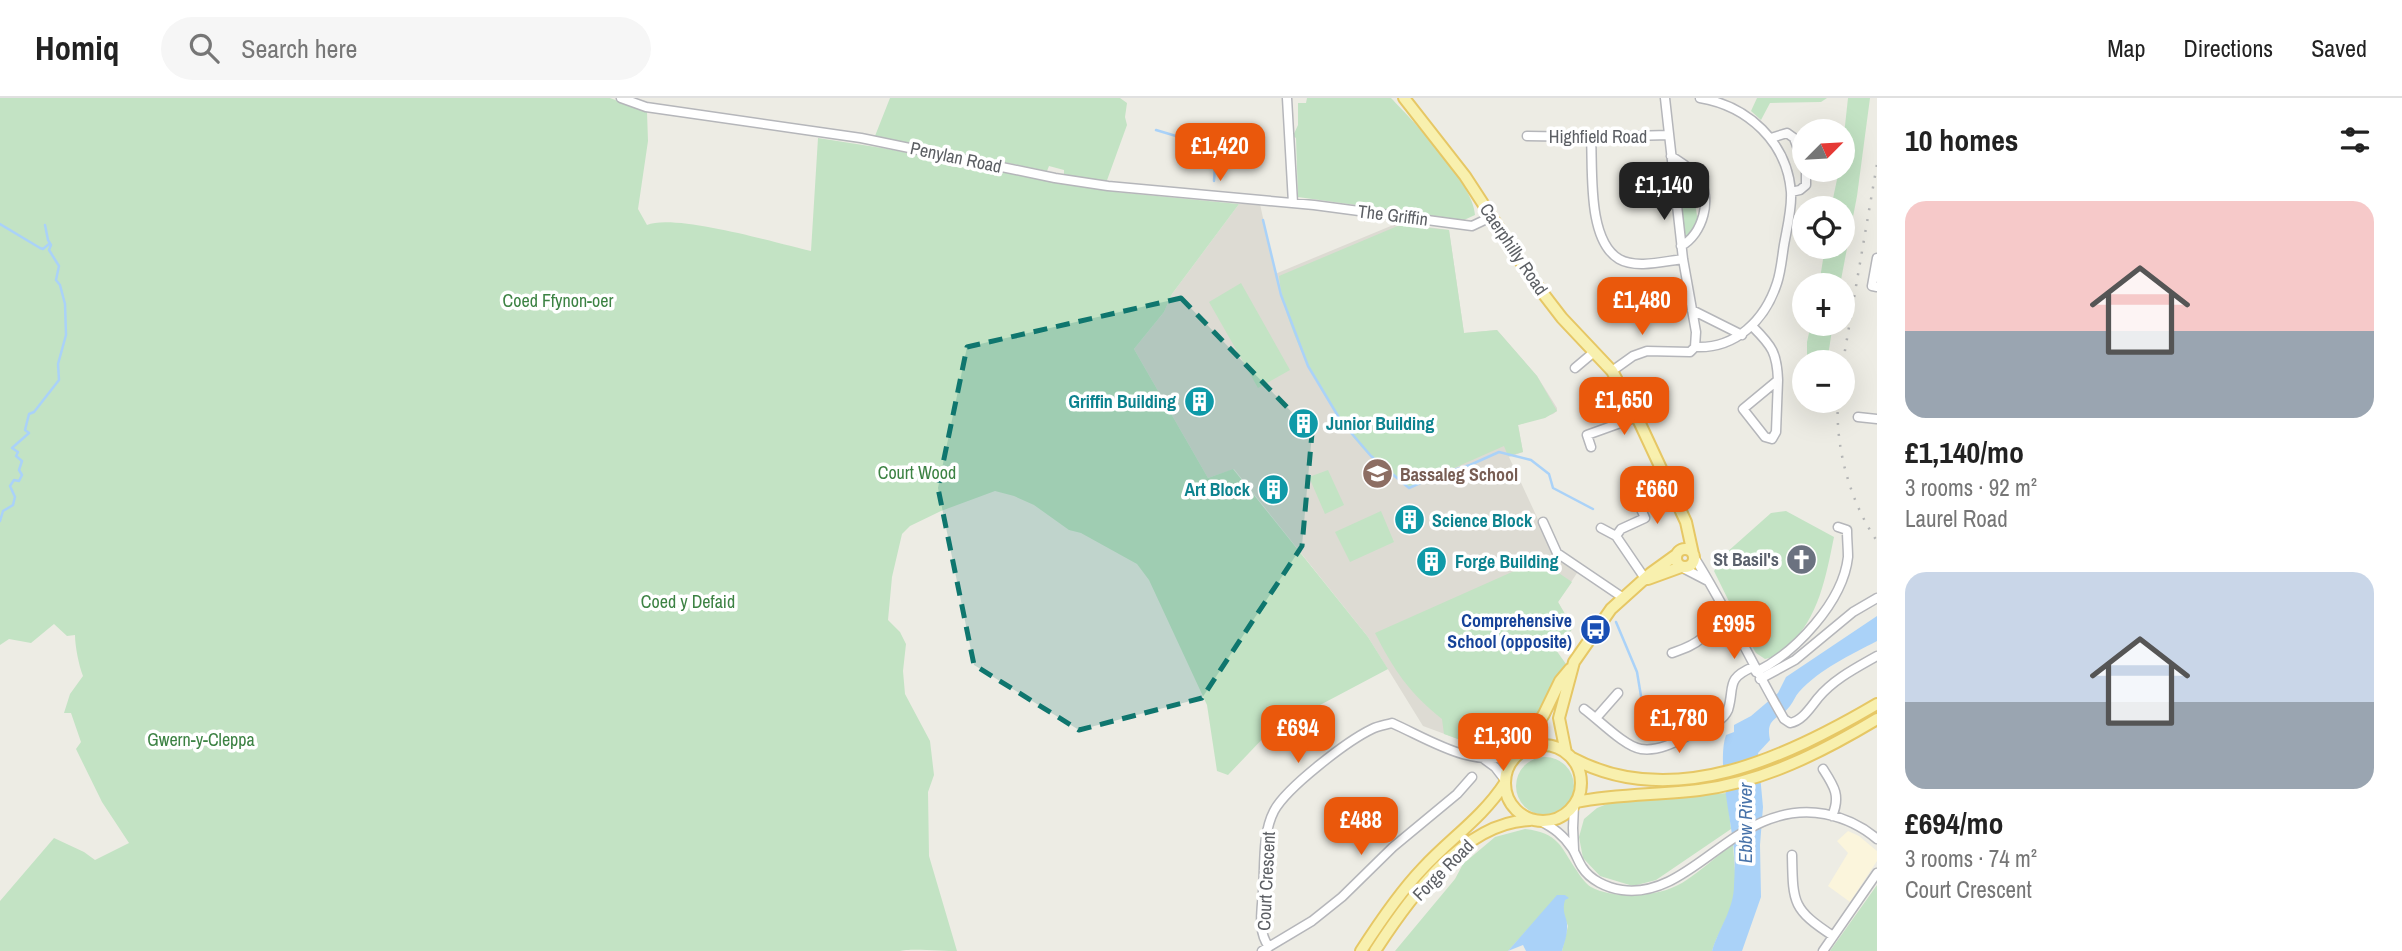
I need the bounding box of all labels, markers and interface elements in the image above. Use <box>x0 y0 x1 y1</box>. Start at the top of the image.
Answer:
search box <box>161 17 651 80</box>
text: Homiq <box>35 26 119 70</box>
icon: search <box>185 29 223 67</box>
text: Search here <box>241 31 357 66</box>
text: Map <box>2107 32 2145 64</box>
text: Directions <box>2183 32 2273 64</box>
text: Saved <box>2311 32 2367 64</box>
north arrow <box>1792 119 1855 182</box>
map controls <box>1792 119 1855 413</box>
text: 10 homes <box>1905 120 2019 160</box>
icon: filters <box>2336 121 2374 159</box>
pin: £1,420 <box>1163 123 1277 183</box>
street label: Highfield Road <box>1549 124 1647 149</box>
text: £1,420 <box>1191 130 1249 161</box>
street label: Penylan Road <box>908 135 1004 179</box>
pin: £1,140 <box>1607 162 1721 222</box>
text: £1,140 <box>1635 169 1693 200</box>
button: locate <box>1792 196 1855 259</box>
street label: The Griffin <box>1357 198 1429 232</box>
street label: Caerphilly Road <box>1474 198 1554 300</box>
icon: home <box>2077 247 2203 373</box>
button: + <box>1792 273 1855 336</box>
pin: £1,480 <box>1585 278 1699 337</box>
text: £1,480 <box>1613 284 1671 315</box>
park label: Coed Ffynon-oer <box>503 288 613 313</box>
button: − <box>1792 350 1855 413</box>
pin: £1,650 <box>1567 378 1681 437</box>
building icon: Griffin Building <box>1182 384 1216 418</box>
text: £1,650 <box>1595 384 1653 415</box>
place label: Griffin Building <box>1069 389 1176 414</box>
building icon: Junior Building <box>1286 406 1320 440</box>
place label: Junior Building <box>1326 411 1434 436</box>
text: £1,140/mo <box>1905 432 2024 472</box>
school or university icon: Bassaleg School <box>1360 457 1394 491</box>
park label: Court Wood <box>878 460 956 485</box>
place label: Bassaleg School <box>1400 462 1518 487</box>
pin: £660 <box>1616 466 1698 526</box>
building icon: Art Block <box>1256 472 1290 506</box>
text: 3 rooms · 92 m² <box>1905 472 2037 503</box>
text: £660 <box>1636 473 1678 504</box>
place label: Art Block <box>1184 477 1251 502</box>
building icon: Science Block <box>1392 503 1426 537</box>
text: Laurel Road <box>1905 503 2008 534</box>
place label: Science Block <box>1432 508 1533 533</box>
church icon: St Basil's <box>1785 542 1819 576</box>
building icon: Forge Building <box>1415 544 1449 578</box>
place label: St Basil's <box>1713 547 1779 572</box>
place label: Forge Building <box>1455 549 1558 574</box>
park label: Coed y Defaid <box>641 589 735 614</box>
pin: £995 <box>1693 602 1775 661</box>
place label: Comprehensive School (opposite) <box>1447 608 1572 654</box>
text: £995 <box>1713 608 1755 639</box>
bus stop icon: Comprehensive School (opposite) <box>1578 613 1612 647</box>
icon: home <box>2077 618 2203 744</box>
pin: £1,780 <box>1622 696 1736 755</box>
text: £1,780 <box>1650 702 1708 733</box>
pin: £694 <box>1257 706 1339 765</box>
text: £694 <box>1277 712 1319 743</box>
pin: £1,300 <box>1446 714 1560 773</box>
text: £1,300 <box>1474 720 1532 751</box>
park label: Gwern-y-Cleppa <box>147 727 255 752</box>
water label: Ebbw River <box>1732 782 1758 863</box>
pin: £488 <box>1320 798 1402 857</box>
text: £694/mo <box>1905 803 2003 843</box>
text: £488 <box>1340 804 1382 835</box>
street label: Court Crescent <box>1251 831 1281 931</box>
street label: Forge Road <box>1407 834 1479 906</box>
text: 3 rooms · 74 m² <box>1905 843 2037 874</box>
text: Court Crescent <box>1905 874 2032 905</box>

